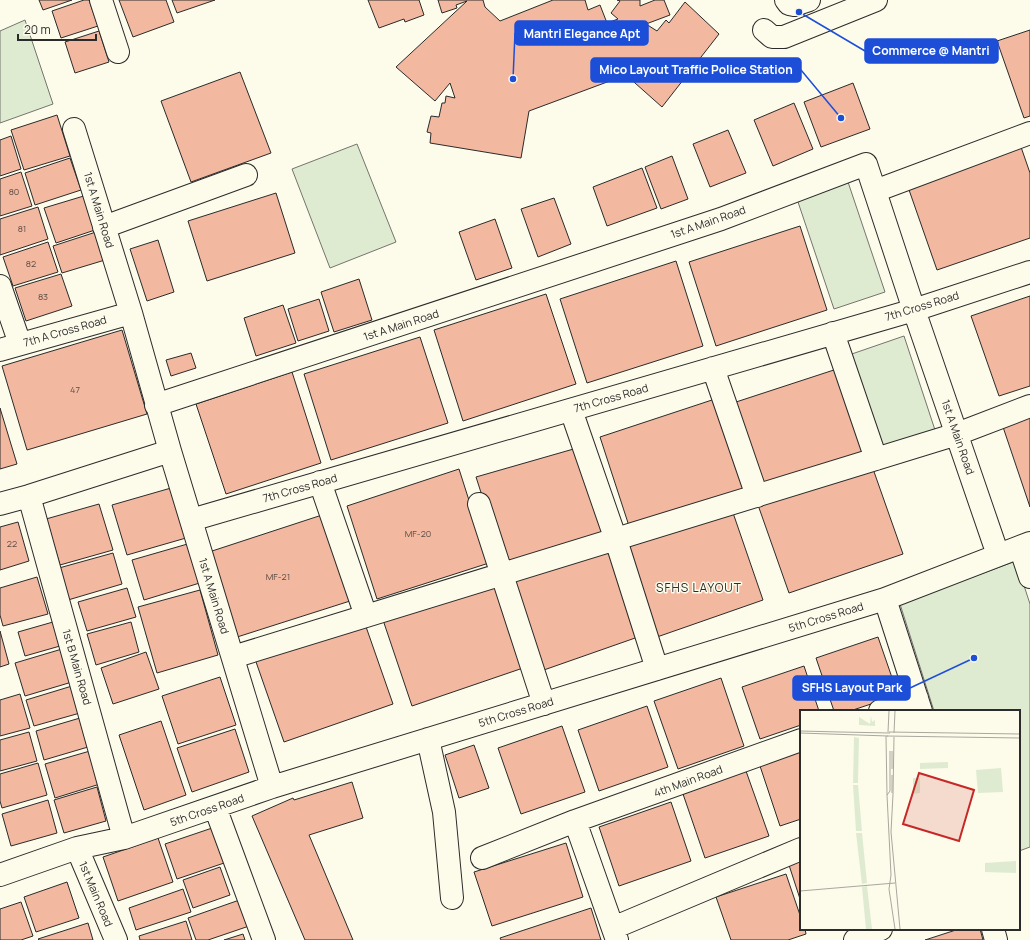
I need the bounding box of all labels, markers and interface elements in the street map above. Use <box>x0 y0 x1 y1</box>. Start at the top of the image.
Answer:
scale bar <box>18 16 96 42</box>
text: 20 m <box>24 21 51 38</box>
callout: Mantri Elegance Apt <box>515 21 648 45</box>
text: Mantri Elegance Apt <box>524 25 640 42</box>
callout: Commerce @ Mantri <box>865 39 998 63</box>
text: Commerce @ Mantri <box>872 42 990 59</box>
callout: Mico Layout Traffic Police Station <box>591 58 801 82</box>
text: Mico Layout Traffic Police Station <box>599 61 793 78</box>
street label: 1st A Main Road <box>81 170 118 250</box>
house number: 80 <box>9 185 19 198</box>
street label: 1st A Main Road <box>668 202 747 241</box>
house number: 81 <box>18 222 26 235</box>
house number: 82 <box>26 257 36 270</box>
street label: 7th Cross Road <box>883 287 961 324</box>
house number: 83 <box>38 290 48 303</box>
street label: 1st A Main Road <box>361 305 441 344</box>
street label: 7th A Cross Road <box>22 311 108 350</box>
street label: 7th Cross Road <box>572 380 650 415</box>
house number: 47 <box>70 383 80 396</box>
street label: 1st A Main Road <box>939 397 978 476</box>
street label: 7th Cross Road <box>261 470 339 505</box>
house number: MF-20 <box>405 527 431 540</box>
house number: 22 <box>7 537 17 550</box>
street label: 1st A Main Road <box>196 556 233 636</box>
house number: MF-21 <box>266 570 290 583</box>
district label: SFHS LAYOUT <box>656 579 742 596</box>
street label: 5th Cross Road <box>787 598 865 635</box>
street label: 1st B Main Road <box>59 627 95 707</box>
callout: SFHS Layout Park <box>793 676 910 700</box>
text: SFHS Layout Park <box>802 679 903 696</box>
street label: 5th Cross Road <box>477 693 555 730</box>
inset map <box>800 710 1020 930</box>
street label: 4th Main Road <box>651 761 724 800</box>
street label: 5th Cross Road <box>168 790 246 829</box>
street label: 1st Main Road <box>76 859 117 929</box>

